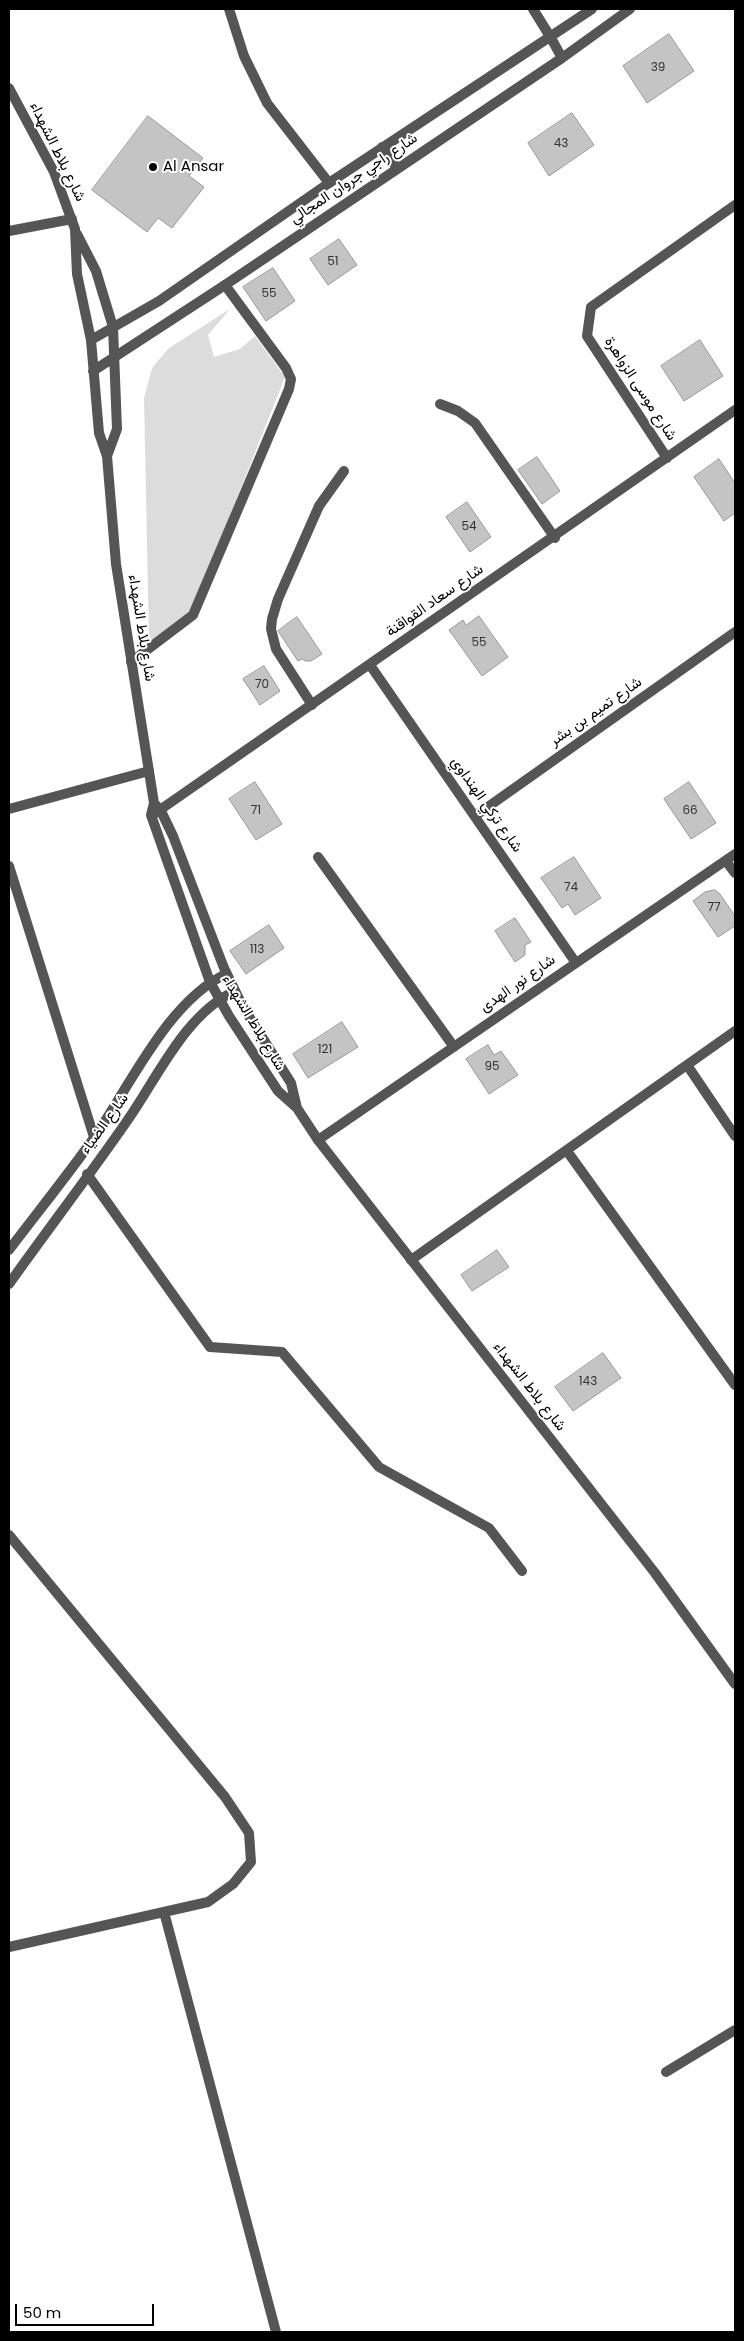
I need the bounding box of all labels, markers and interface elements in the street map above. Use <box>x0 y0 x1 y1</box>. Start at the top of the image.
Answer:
house number: 39 <box>651 61 665 75</box>
street label: شارع بلاط الشهداء <box>25 99 89 205</box>
street label: شارع راجي جروان المجالي <box>287 130 421 228</box>
house number: 43 <box>554 137 568 151</box>
place label: Al Ansar <box>163 158 224 176</box>
marker: Al Ansar <box>147 161 159 173</box>
house number: 51 <box>327 255 339 269</box>
house number: 55 <box>261 287 277 301</box>
street label: شارع موسى الزواهرة <box>600 334 680 444</box>
house number: 54 <box>461 520 477 534</box>
street label: شارع سعاد القواقنة <box>383 561 487 641</box>
street label: شارع بلاط الشهداء <box>124 573 158 683</box>
house number: 55 <box>471 636 487 650</box>
street label: شارع تميم بن بشر <box>546 674 646 750</box>
house number: 70 <box>255 678 269 692</box>
street label: شارع تركي الهنداوي <box>446 754 526 856</box>
house number: 71 <box>251 804 261 818</box>
house number: 66 <box>682 804 698 818</box>
house number: 74 <box>564 881 578 895</box>
house number: 77 <box>707 901 721 915</box>
house number: 113 <box>250 943 264 957</box>
street label: شارع نور الهدى <box>477 951 559 1017</box>
street label: شارع بلاط الشهداء <box>217 972 289 1074</box>
house number: 121 <box>318 1043 332 1057</box>
house number: 95 <box>484 1060 500 1074</box>
street label: شارع الضياء <box>77 1090 133 1158</box>
street label: شارع بلاط الشهداء <box>489 1339 569 1435</box>
house number: 143 <box>579 1375 597 1389</box>
scale bar <box>18 2294 156 2326</box>
text: 50 m <box>23 2302 61 2323</box>

